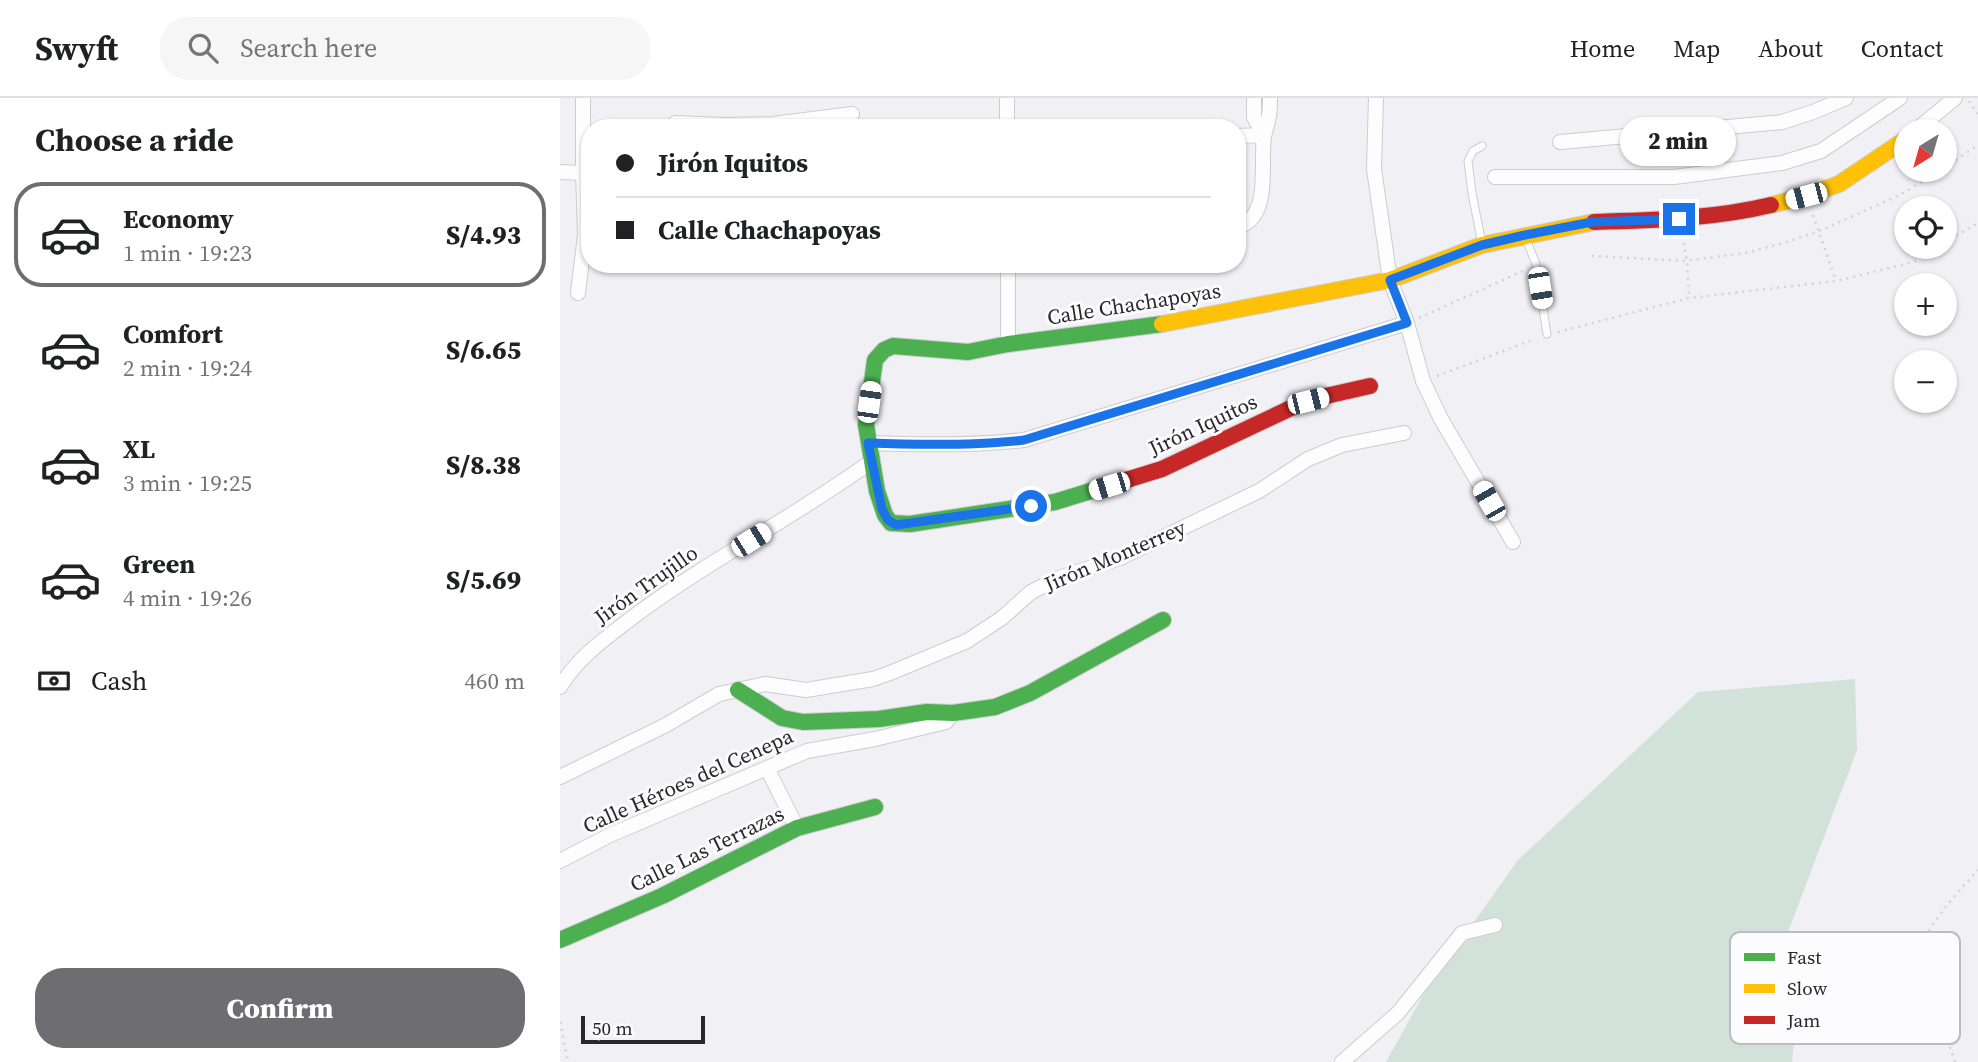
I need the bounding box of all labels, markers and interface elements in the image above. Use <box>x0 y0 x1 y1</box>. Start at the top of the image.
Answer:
search box <box>160 17 650 80</box>
text: Swyft <box>35 26 118 71</box>
icon: search <box>184 29 222 67</box>
text: Search here <box>240 30 377 66</box>
text: Home <box>1570 32 1635 65</box>
text: Map <box>1673 32 1720 65</box>
text: About <box>1758 32 1823 65</box>
text: Contact <box>1861 32 1943 65</box>
callout: 2 min <box>1621 117 1737 166</box>
text: Choose a ride <box>35 118 234 162</box>
north arrow <box>1894 119 1956 182</box>
map controls <box>1894 119 1957 413</box>
text: 2 min <box>1648 125 1708 157</box>
text: Jirón Iquitos <box>658 145 808 181</box>
car <box>1783 180 1830 212</box>
button: locate <box>1894 196 1957 259</box>
text: Economy <box>123 201 234 237</box>
icon: car <box>39 203 102 266</box>
route end <box>1663 203 1695 235</box>
text: Calle Chachapoyas <box>658 212 881 248</box>
text: S/4.93 <box>446 217 521 253</box>
text: 1 min · 19:23 <box>123 237 252 269</box>
car <box>1527 266 1554 310</box>
button: + <box>1894 273 1957 336</box>
street label: Calle Chachapoyas <box>1045 275 1223 332</box>
text: Comfort <box>123 316 223 352</box>
icon: car <box>39 318 102 381</box>
text: S/6.65 <box>446 332 521 368</box>
button: − <box>1894 350 1957 413</box>
text: 2 min · 19:24 <box>123 352 252 384</box>
car <box>856 380 883 424</box>
car <box>1286 386 1331 416</box>
street label: Jirón Iquitos <box>1143 387 1262 463</box>
text: XL <box>123 431 155 467</box>
icon: car <box>39 433 102 496</box>
text: S/8.38 <box>446 447 521 483</box>
text: 3 min · 19:25 <box>123 467 252 499</box>
car <box>1086 470 1133 502</box>
car <box>1470 478 1509 524</box>
route start <box>1015 490 1047 522</box>
street label: Jirón Monterrey <box>1039 513 1190 599</box>
car <box>728 520 775 560</box>
street label: Jirón Trujillo <box>587 538 703 632</box>
text: Green <box>123 546 195 582</box>
icon: car <box>39 548 102 611</box>
text: S/5.69 <box>446 562 521 598</box>
text: 4 min · 19:26 <box>123 582 252 614</box>
icon: cash <box>35 662 73 700</box>
text: Cash <box>91 663 147 699</box>
text: 460 m <box>464 665 525 697</box>
street label: Calle Héroes del Cenepa <box>578 721 798 840</box>
street label: Calle Las Terrazas <box>625 799 789 898</box>
legend <box>1730 932 1960 1044</box>
text: Fast <box>1787 944 1822 970</box>
button: Confirm <box>35 968 525 1048</box>
text: Slow <box>1787 975 1828 1001</box>
text: Jam <box>1786 1007 1820 1033</box>
scale bar <box>581 1013 705 1045</box>
text: 50 m <box>592 1015 633 1041</box>

